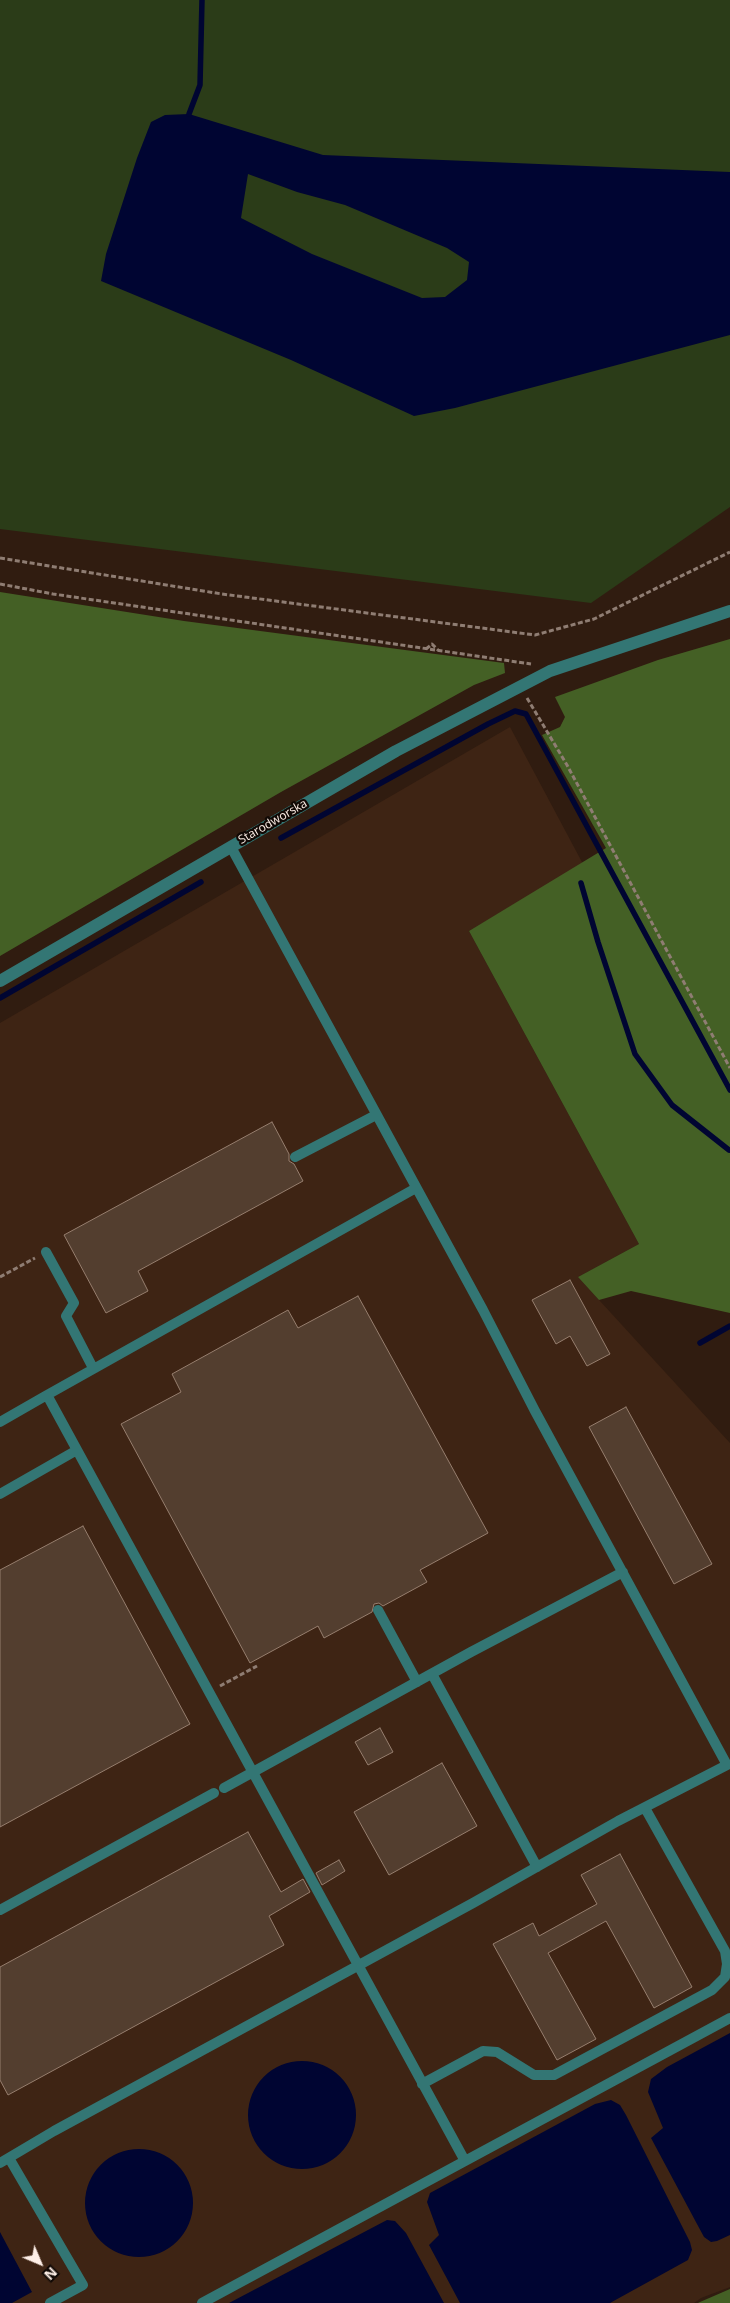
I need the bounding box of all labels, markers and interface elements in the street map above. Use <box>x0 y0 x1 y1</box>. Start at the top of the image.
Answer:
street label: Starodworska <box>236 796 310 848</box>
north arrow <box>15 2238 65 2288</box>
text: N <box>40 2263 62 2285</box>

